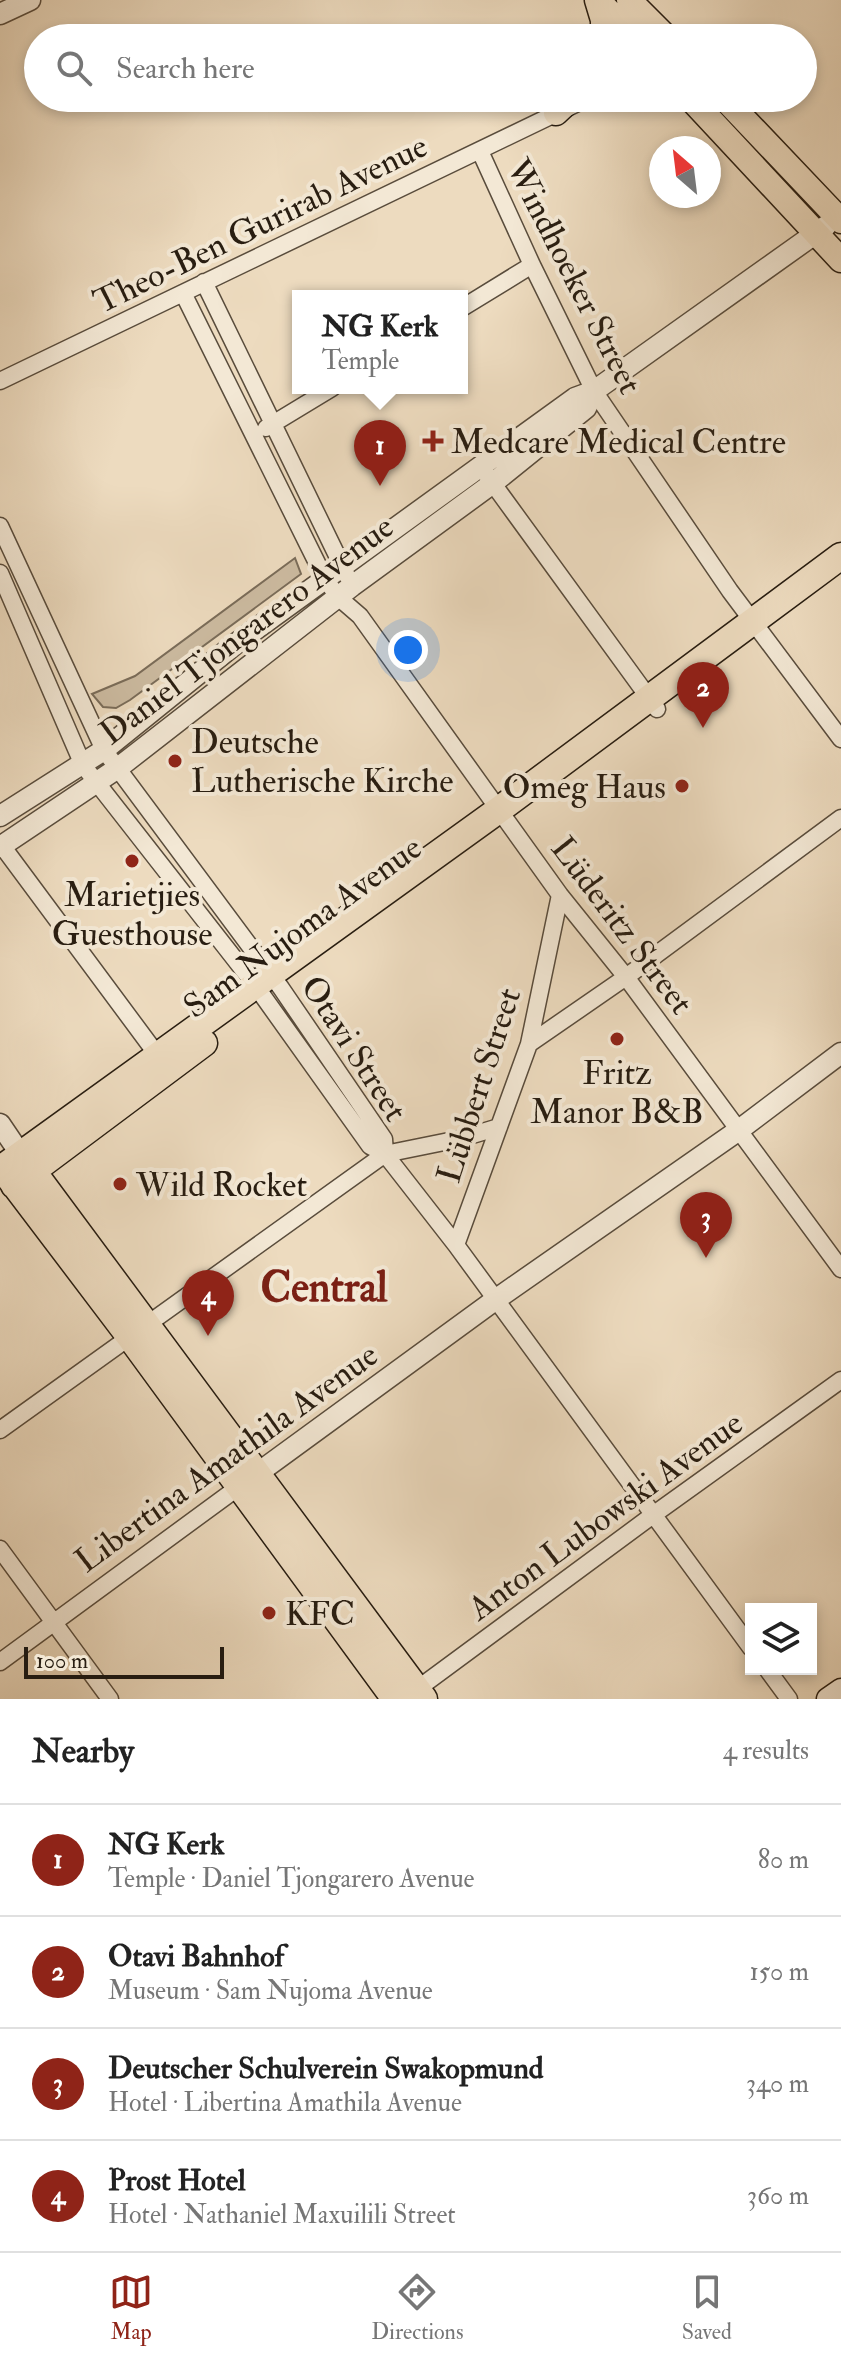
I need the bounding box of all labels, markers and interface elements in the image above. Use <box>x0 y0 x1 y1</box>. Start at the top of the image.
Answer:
search box <box>24 24 817 112</box>
icon: search <box>52 46 96 90</box>
text: Search here <box>116 50 255 87</box>
street label: Theo-Ben Gurirab Avenue <box>87 125 435 324</box>
north arrow <box>649 136 721 208</box>
street label: Windhoeker Street <box>495 151 651 401</box>
popup <box>292 290 468 394</box>
text: NG Kerk <box>322 308 438 345</box>
text: Temple <box>322 345 399 377</box>
pin: 1 <box>354 420 406 486</box>
place label: Medcare Medical Centre <box>451 421 786 464</box>
marker: Medcare Medical Centre <box>422 430 444 452</box>
street label: Daniel Tjongarero Avenue <box>91 506 402 755</box>
your location <box>388 630 428 670</box>
pin: 2 <box>677 662 729 728</box>
place label: Deutsche Lutherische Kirche <box>191 721 454 803</box>
marker: Deutsche Lutherische Kirche <box>166 752 184 770</box>
place label: Omeg Haus <box>503 766 666 809</box>
marker: Omeg Haus <box>673 777 691 795</box>
street label: Sam Nujoma Avenue <box>175 826 430 1028</box>
street label: Lüderitz Street <box>541 829 703 1023</box>
marker: Marietjies Guesthouse <box>123 852 141 870</box>
place label: Marietjies Guesthouse <box>52 874 212 956</box>
street label: Otavi Street <box>291 968 417 1130</box>
street label: Lübbert Street <box>428 983 531 1188</box>
marker: Fritz Manor B&B <box>608 1030 626 1048</box>
place label: Fritz Manor B&B <box>530 1052 704 1134</box>
place label: Wild Rocket <box>135 1164 307 1207</box>
marker: Wild Rocket <box>111 1175 129 1193</box>
pin: 3 <box>680 1192 732 1258</box>
district label: Central <box>260 1262 388 1314</box>
pin: 4 <box>182 1270 234 1336</box>
street label: Libertina Amathila Avenue <box>67 1334 387 1583</box>
street label: Anton Lubowski Avenue <box>459 1402 752 1631</box>
place label: KFC <box>285 1593 355 1636</box>
map controls <box>745 1603 817 1675</box>
button: layers <box>745 1603 817 1675</box>
marker: KFC <box>260 1604 278 1622</box>
scale bar <box>24 1643 224 1679</box>
text: 100 m <box>36 1647 88 1675</box>
text: Nearby <box>32 1730 134 1773</box>
text: 4 results <box>723 1735 809 1767</box>
text: NG Kerk <box>108 1826 225 1863</box>
text: 1 <box>53 1844 63 1876</box>
text: 80 m <box>758 1844 809 1876</box>
text: Temple · Daniel Tjongarero Avenue <box>108 1863 474 1895</box>
text: Otavi Bahnhof <box>108 1938 284 1975</box>
text: 2 <box>51 1956 65 1988</box>
text: 150 m <box>750 1956 809 1988</box>
text: Museum · Sam Nujoma Avenue <box>108 1975 433 2007</box>
text: Deutscher Schulverein Swakopmund <box>108 2050 544 2087</box>
text: 3 <box>53 2068 63 2100</box>
text: 340 m <box>746 2068 809 2100</box>
text: Hotel · Libertina Amathila Avenue <box>108 2087 462 2119</box>
text: Prost Hotel <box>108 2162 246 2199</box>
text: 4 <box>51 2180 65 2212</box>
text: 360 m <box>747 2180 809 2212</box>
text: Hotel · Nathaniel Maxuilili Street <box>108 2199 456 2231</box>
tab: Map <box>109 2270 153 2346</box>
tab: Directions <box>371 2270 464 2346</box>
tab: Saved <box>682 2270 732 2346</box>

